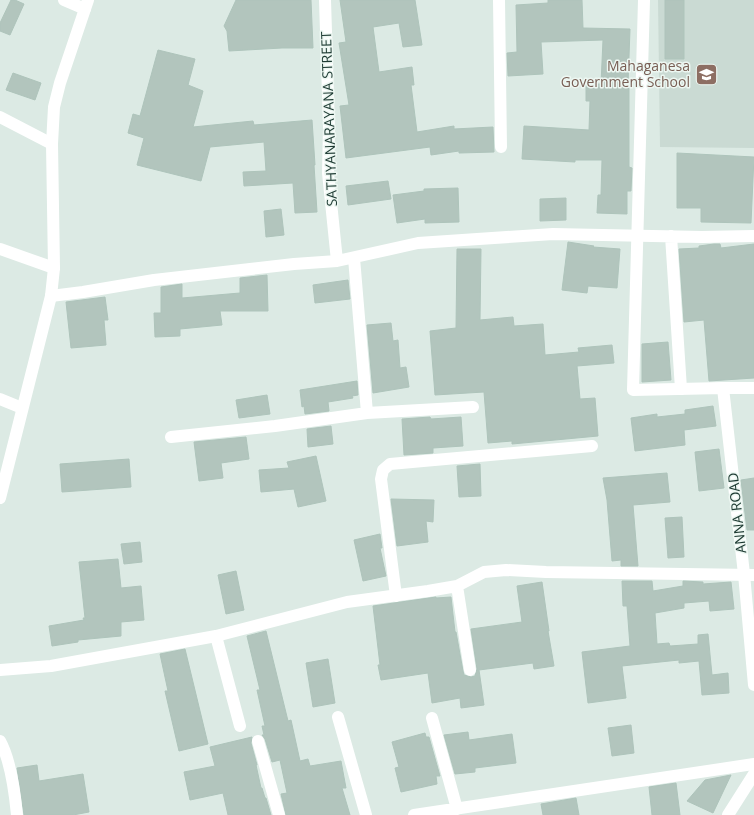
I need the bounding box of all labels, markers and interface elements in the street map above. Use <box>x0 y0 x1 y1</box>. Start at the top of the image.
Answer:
street label: SATHYANARAYANA STREET <box>316 31 341 207</box>
place label: Mahaganesa Government School <box>561 56 690 91</box>
school or university icon: Mahaganesa Government School <box>693 61 719 87</box>
street label: ANNA ROAD <box>723 472 750 554</box>

